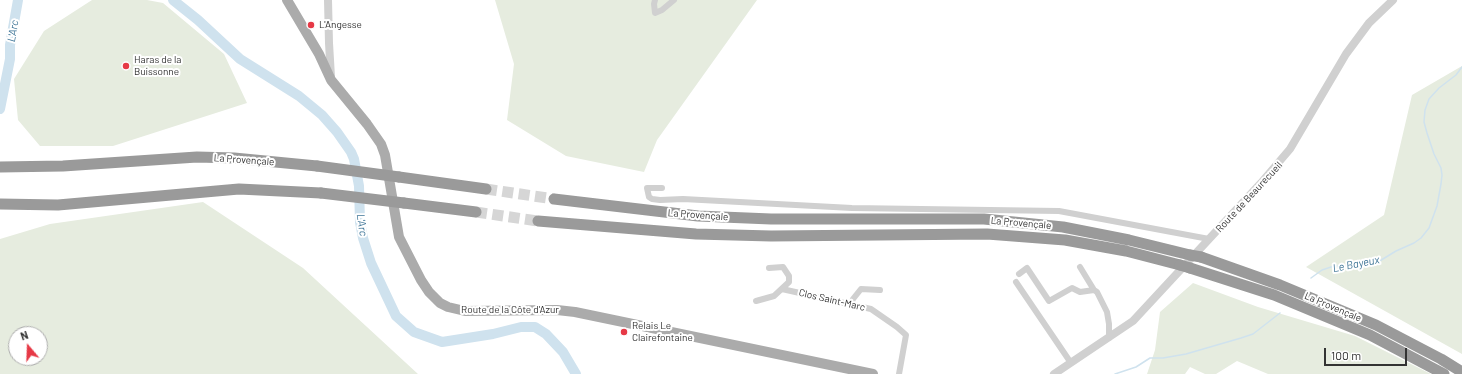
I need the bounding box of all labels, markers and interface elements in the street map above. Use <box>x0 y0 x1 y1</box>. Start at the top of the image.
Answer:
water label: L'Arc <box>5 19 21 43</box>
place label: L'Angesse <box>319 19 362 31</box>
marker: L'Angesse <box>306 20 316 30</box>
place label: Haras de la Buissonne <box>134 54 181 78</box>
marker: Haras de la Buissonne <box>121 61 131 71</box>
street label: La Provençale <box>213 152 275 168</box>
street label: Route de Beaurecueil <box>1213 159 1285 235</box>
street label: La Provençale <box>667 207 729 223</box>
water label: L'Arc <box>354 213 370 237</box>
street label: La Provençale <box>990 214 1052 232</box>
water label: Le Bayeux <box>1331 253 1381 275</box>
street label: Clos Saint-Marc <box>798 287 866 313</box>
street label: La Provençale <box>1303 290 1363 324</box>
street label: Route de la Côte d'Azur <box>461 304 559 316</box>
place label: Relais Le Clairefontaine <box>632 320 693 344</box>
north arrow <box>8 326 48 366</box>
marker: Relais Le Clairefontaine <box>619 327 629 337</box>
text: N <box>19 328 30 342</box>
scale bar <box>1326 340 1409 366</box>
text: 100 m <box>1331 348 1361 362</box>

